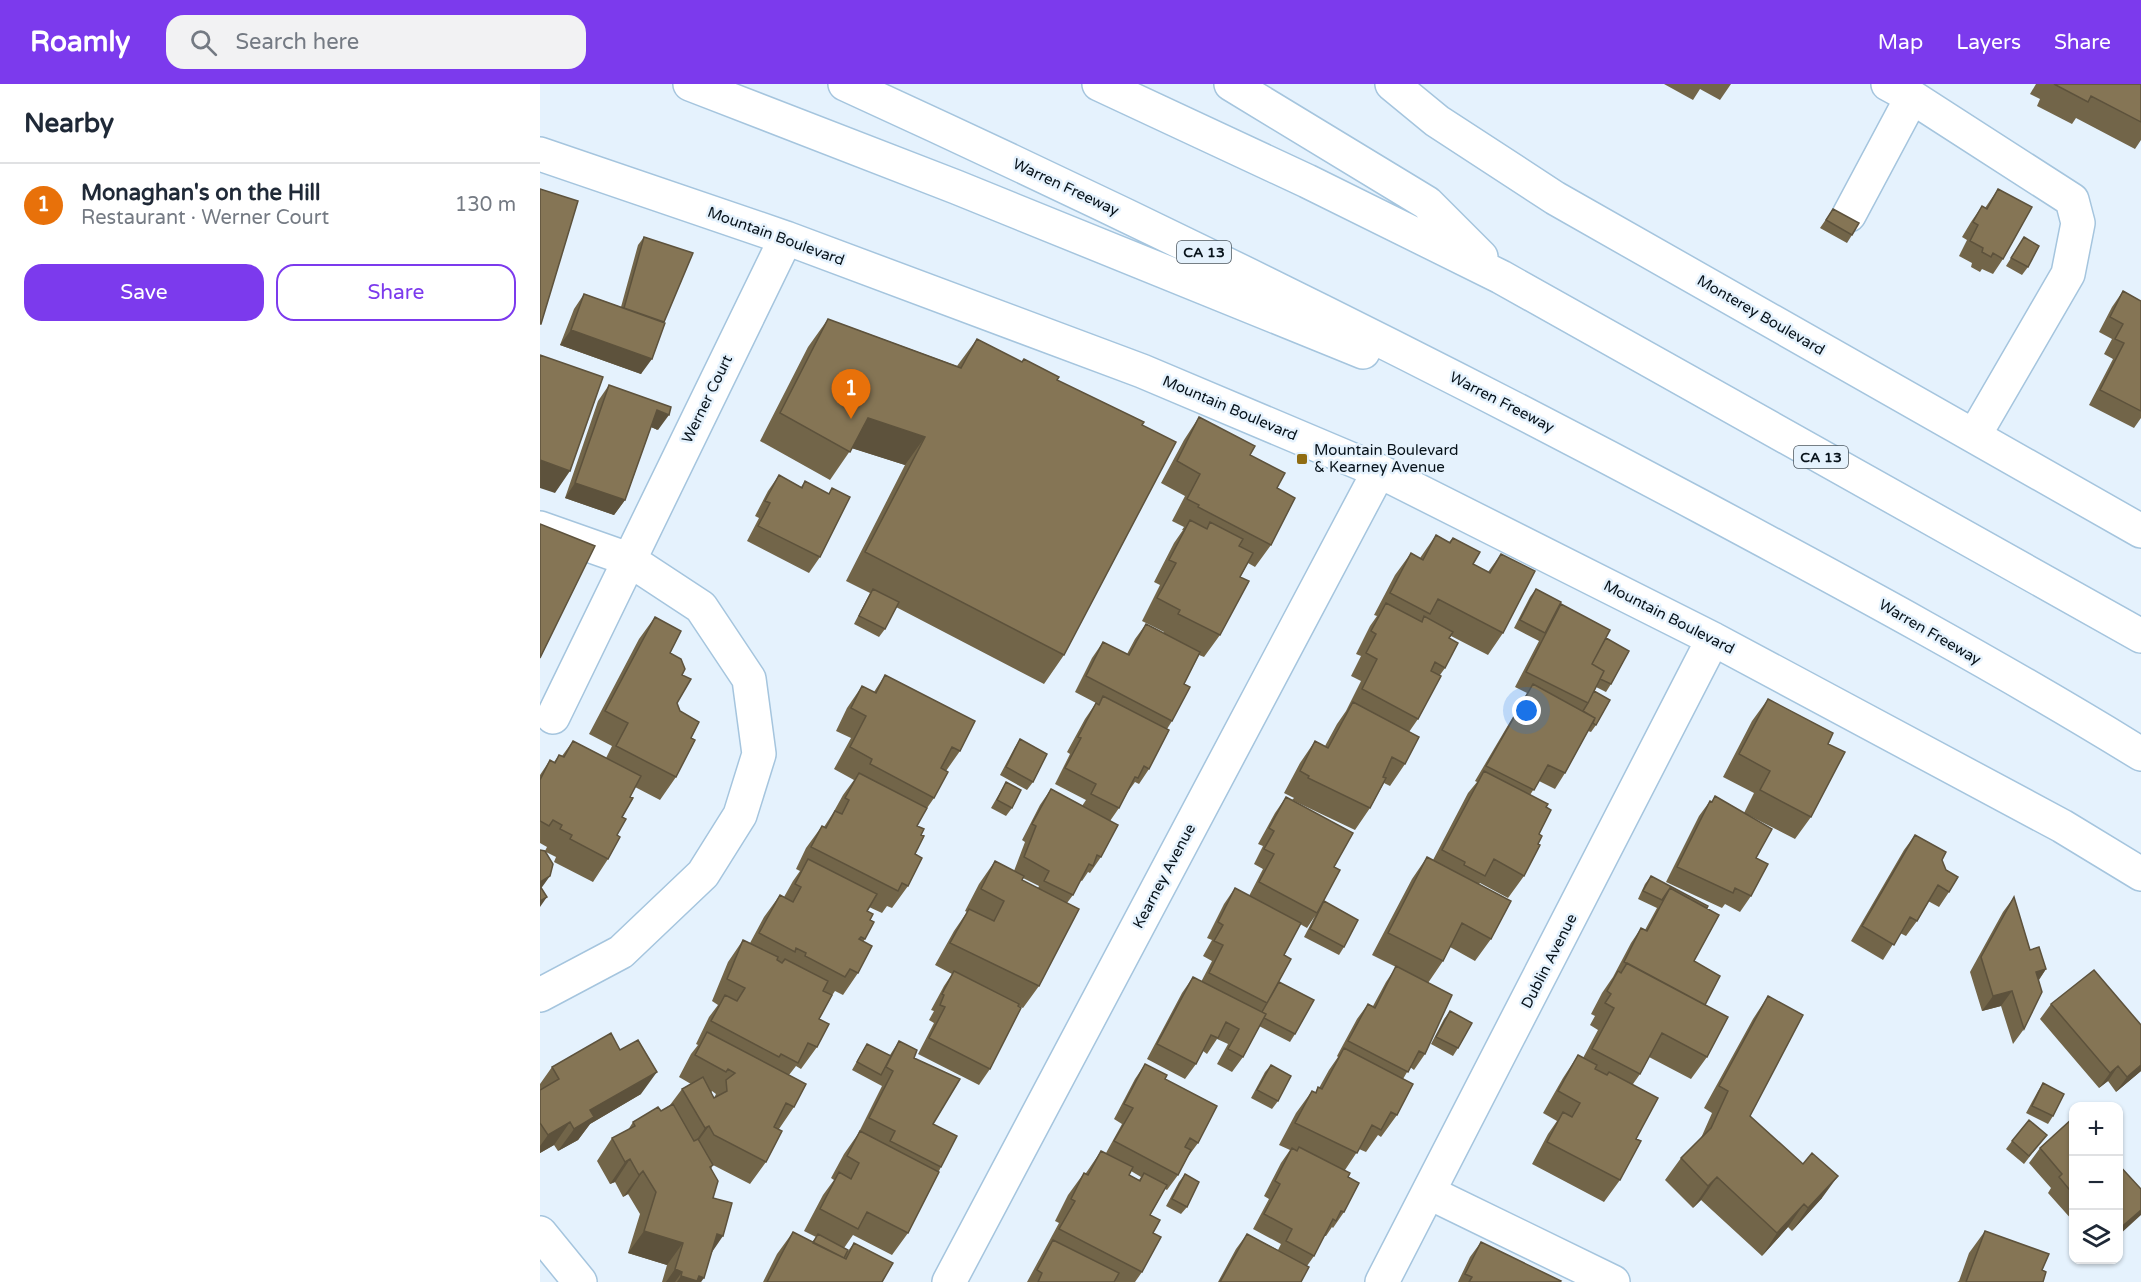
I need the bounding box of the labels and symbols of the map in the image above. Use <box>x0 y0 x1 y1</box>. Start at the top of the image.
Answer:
street label: Warren Freeway <box>1010 155 1122 219</box>
street label: Mountain Boulevard <box>705 203 847 269</box>
road number: CA 13 <box>1177 241 1231 263</box>
street label: Monterey Boulevard <box>1694 271 1828 359</box>
street label: Werner Court <box>678 352 736 446</box>
street label: Warren Freeway <box>1447 368 1557 436</box>
pin: 1 <box>832 370 870 419</box>
street label: Mountain Boulevard <box>1160 372 1300 444</box>
place label: Mountain Boulevard & Kearney Avenue <box>1314 441 1458 476</box>
road number: CA 13 <box>1794 446 1848 468</box>
marker: Mountain Boulevard & Kearney Avenue <box>1295 452 1309 466</box>
street label: Mountain Boulevard <box>1601 576 1737 658</box>
street label: Warren Freeway <box>1876 595 1984 669</box>
your location <box>1512 696 1541 725</box>
street label: Kearney Avenue <box>1129 821 1199 931</box>
street label: Dublin Avenue <box>1517 911 1581 1011</box>

